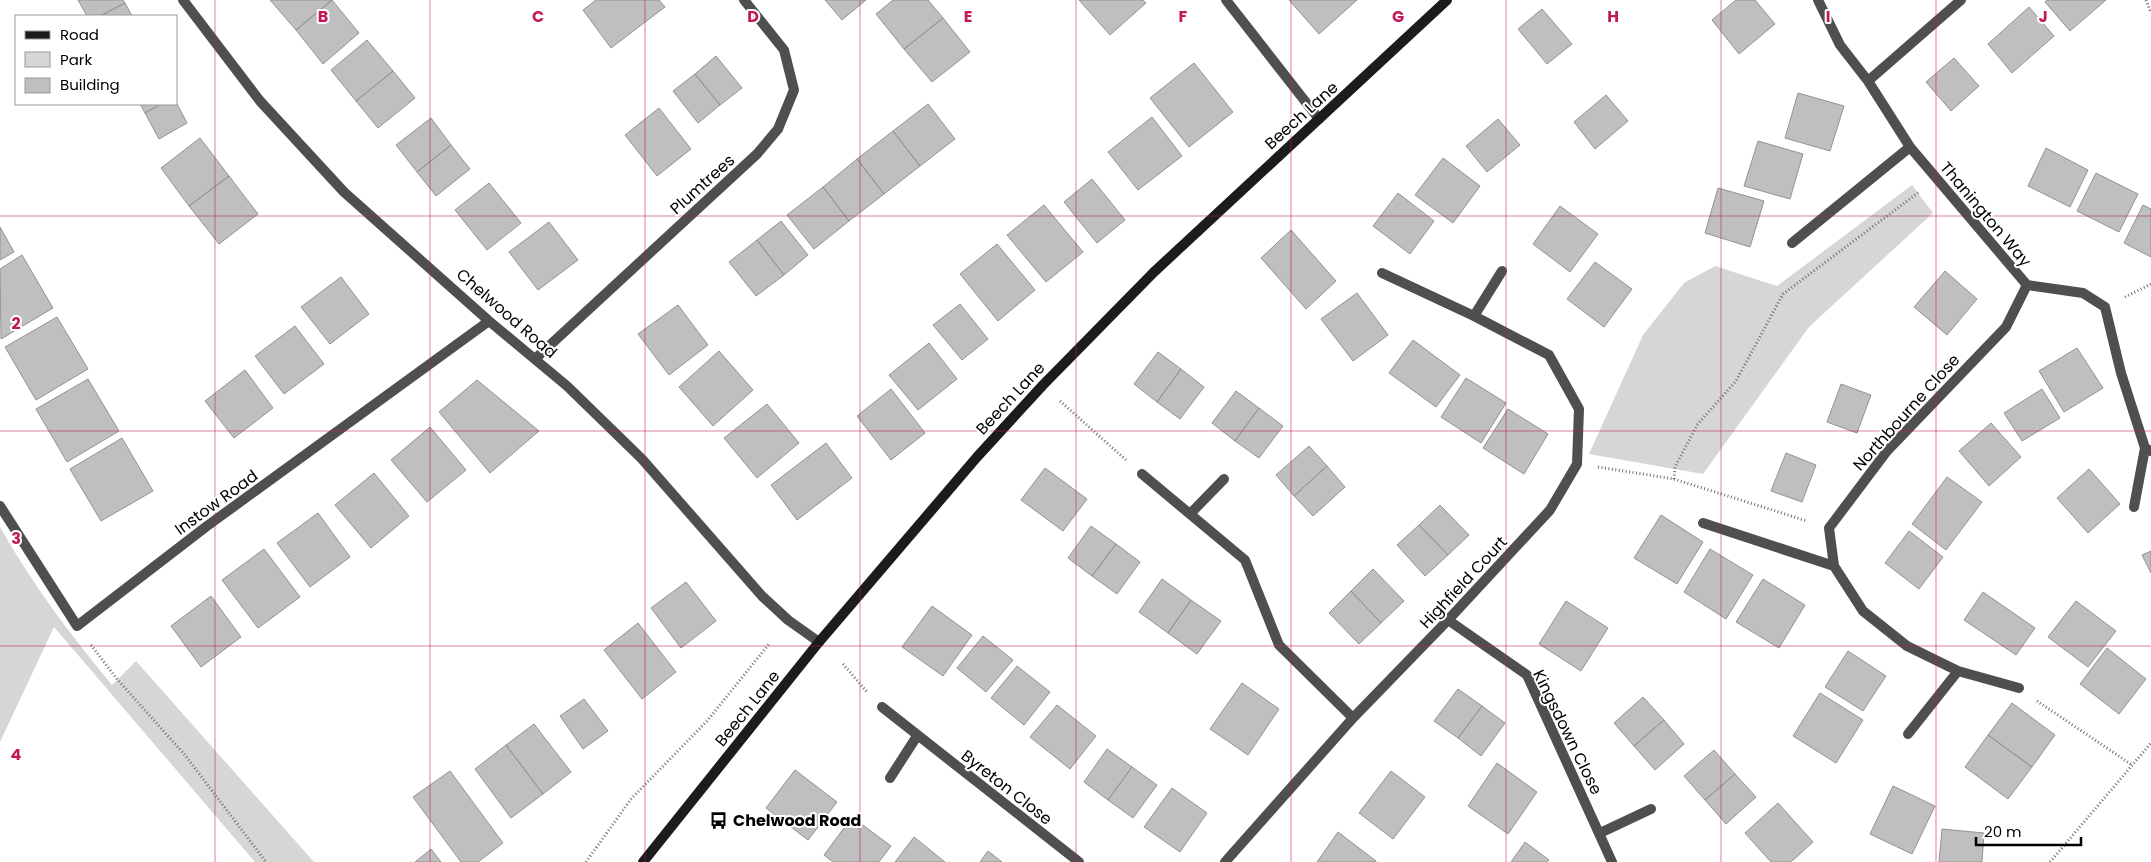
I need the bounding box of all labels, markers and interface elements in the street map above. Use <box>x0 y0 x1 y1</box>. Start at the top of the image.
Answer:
text: B <box>318 5 328 28</box>
text: C <box>532 5 544 28</box>
text: D <box>747 5 759 28</box>
text: E <box>964 5 972 28</box>
text: F <box>1179 5 1188 28</box>
text: G <box>1392 5 1404 28</box>
text: H <box>1607 5 1619 28</box>
text: I <box>1826 5 1830 28</box>
text: J <box>2038 5 2048 28</box>
legend <box>15 15 178 105</box>
text: Road <box>60 24 99 45</box>
text: Park <box>60 49 92 70</box>
text: Building <box>60 74 120 95</box>
street label: Beech Lane <box>1260 76 1343 155</box>
street label: Plumtrees <box>665 149 740 220</box>
street label: Thanington Way <box>1935 157 2037 272</box>
street label: Chelwood Road <box>451 263 562 364</box>
text: 2 <box>11 312 21 335</box>
street label: Northbourne Close <box>1848 349 1965 476</box>
street label: Beech Lane <box>971 357 1050 440</box>
street label: Instow Road <box>170 464 263 540</box>
text: 3 <box>11 527 21 550</box>
street label: Highfield Court <box>1414 531 1512 634</box>
street label: Beech Lane <box>710 665 785 751</box>
street label: Kingsdown Close <box>1527 666 1608 799</box>
text: 4 <box>11 743 22 766</box>
street label: Byreton Close <box>956 744 1057 830</box>
place label: Chelwood Road <box>733 809 861 832</box>
bus stop icon: Chelwood Road <box>709 810 729 830</box>
scale bar <box>1976 814 2081 846</box>
text: 20 m <box>1984 821 2022 842</box>

